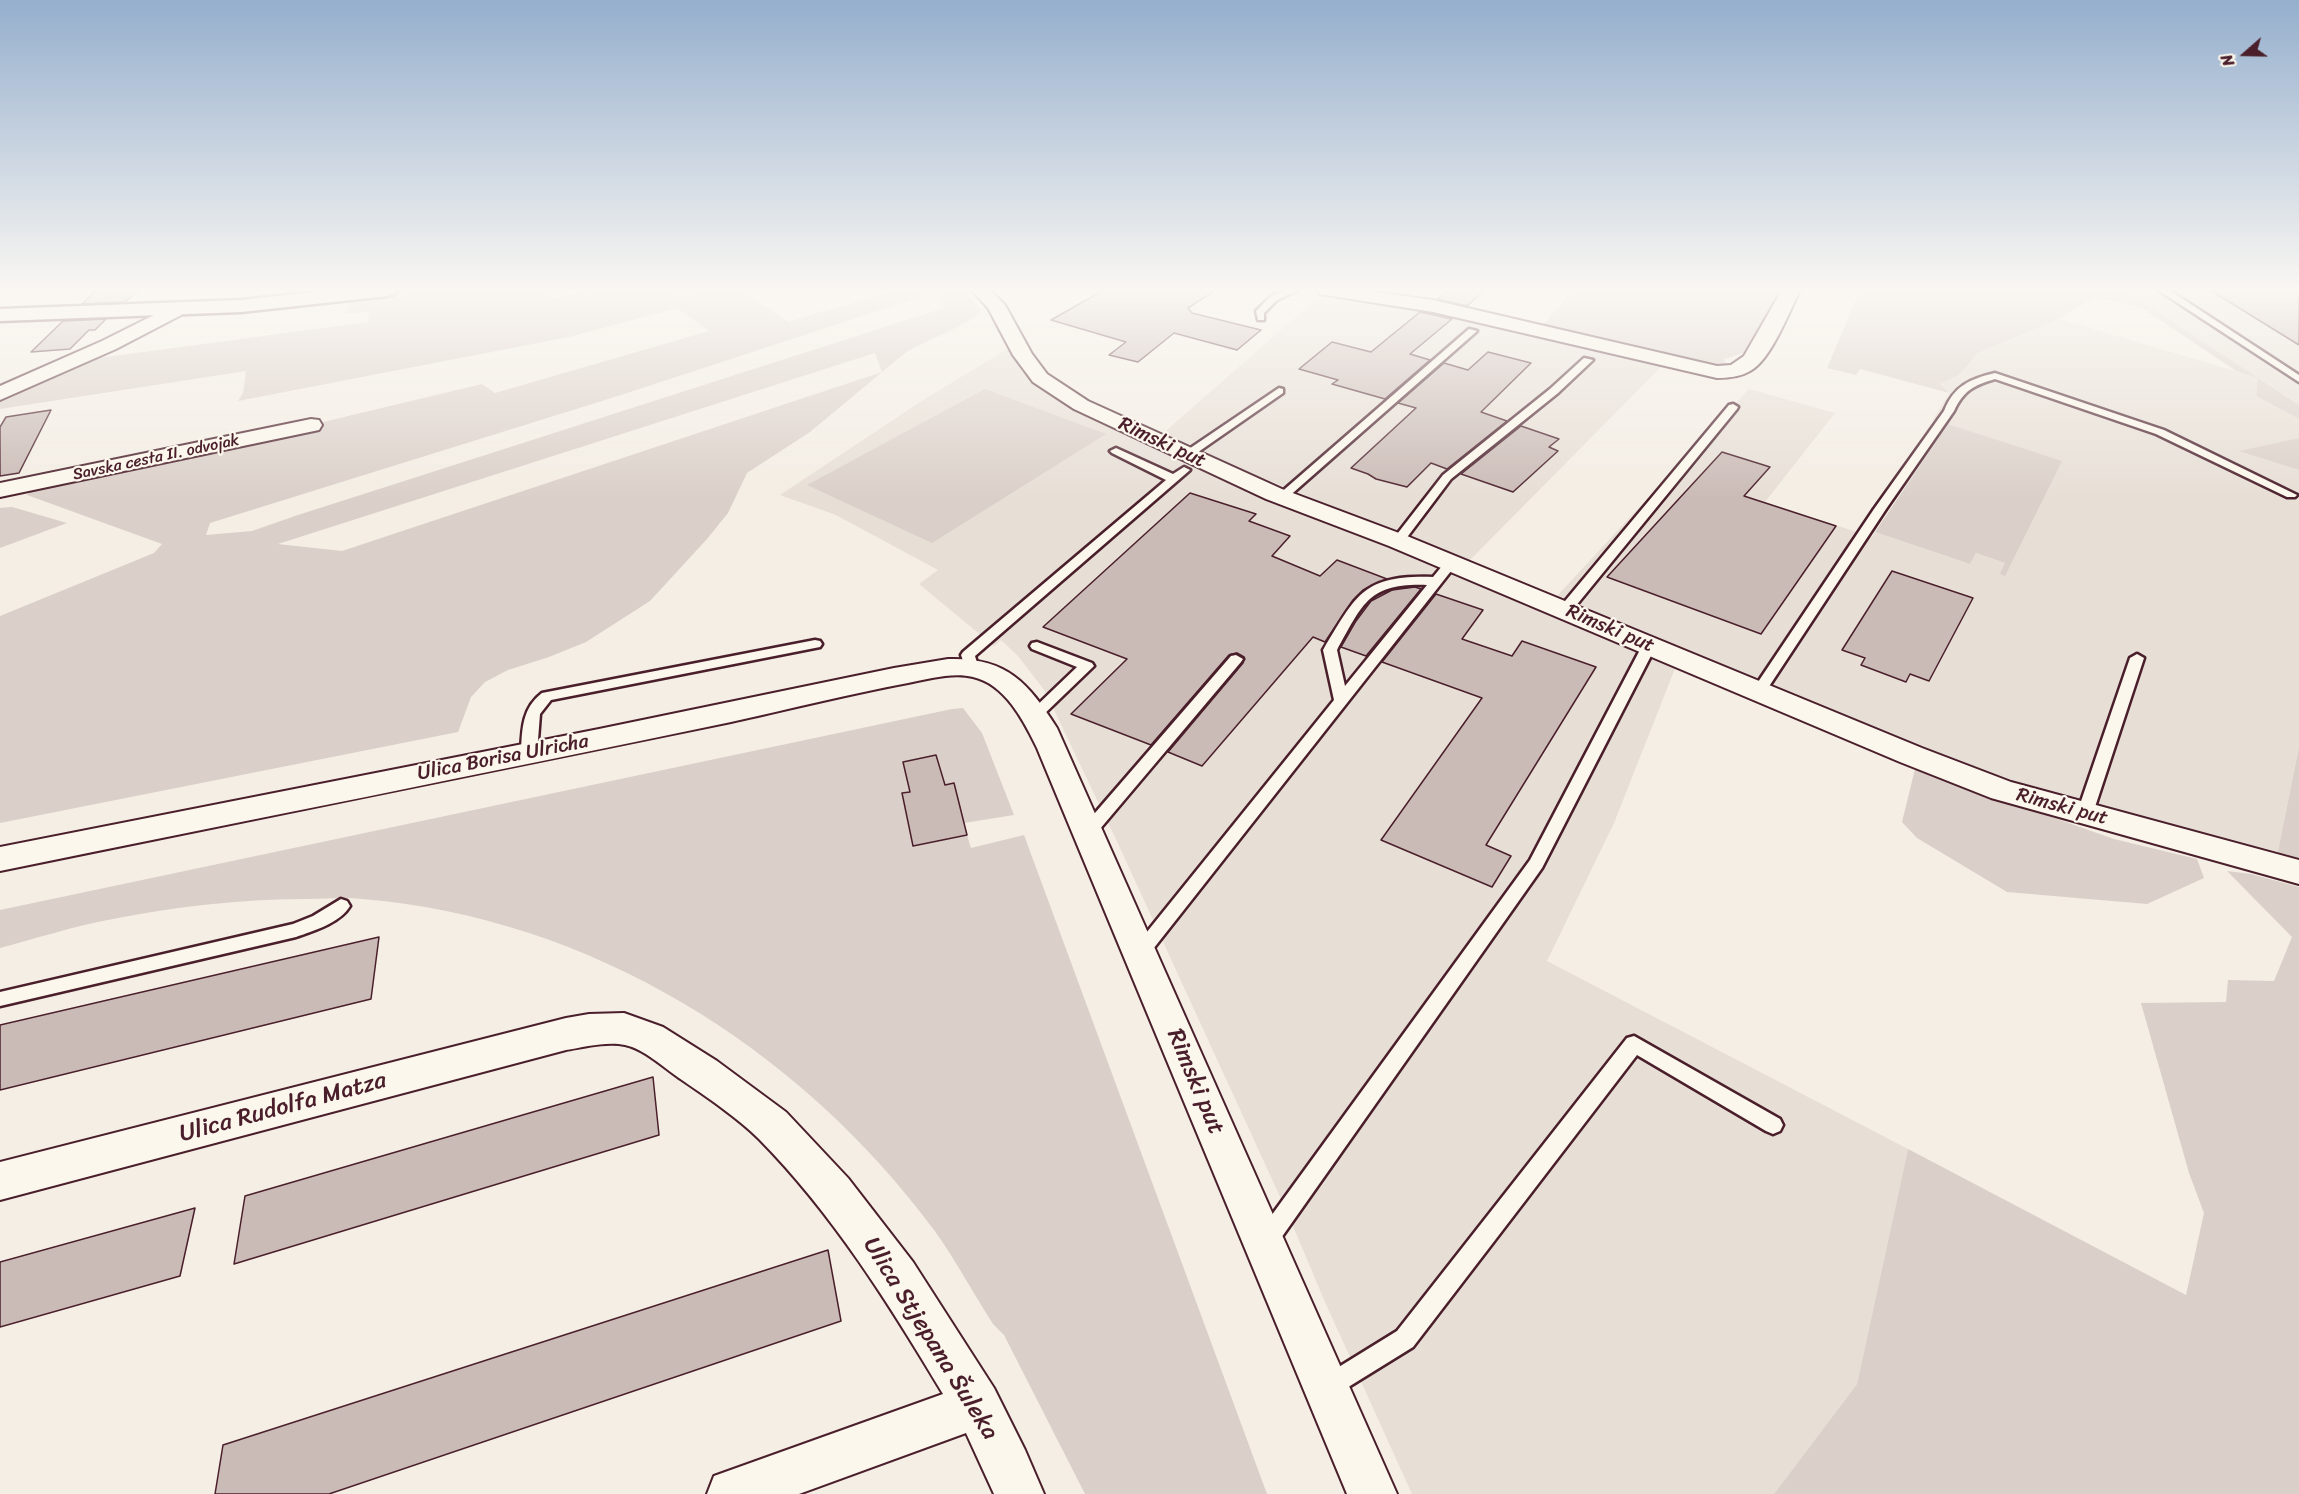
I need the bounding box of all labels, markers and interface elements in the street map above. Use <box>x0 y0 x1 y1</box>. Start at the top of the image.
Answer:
north arrow <box>2215 24 2275 84</box>
text: N <box>2212 50 2243 70</box>
street label: Rimski put <box>1115 412 1209 474</box>
street label: Savska cesta II. odvojak <box>71 431 241 485</box>
street label: Rimski put <box>1562 600 1658 658</box>
street label: Ulica Borisa Ulricha <box>415 730 591 786</box>
street label: Rimski put <box>2014 783 2110 831</box>
street label: Rimski put <box>1160 1025 1230 1139</box>
street label: Ulica Rudolfa Matza <box>176 1067 390 1149</box>
street label: Ulica Stjepana Šuleka <box>856 1233 1004 1445</box>

